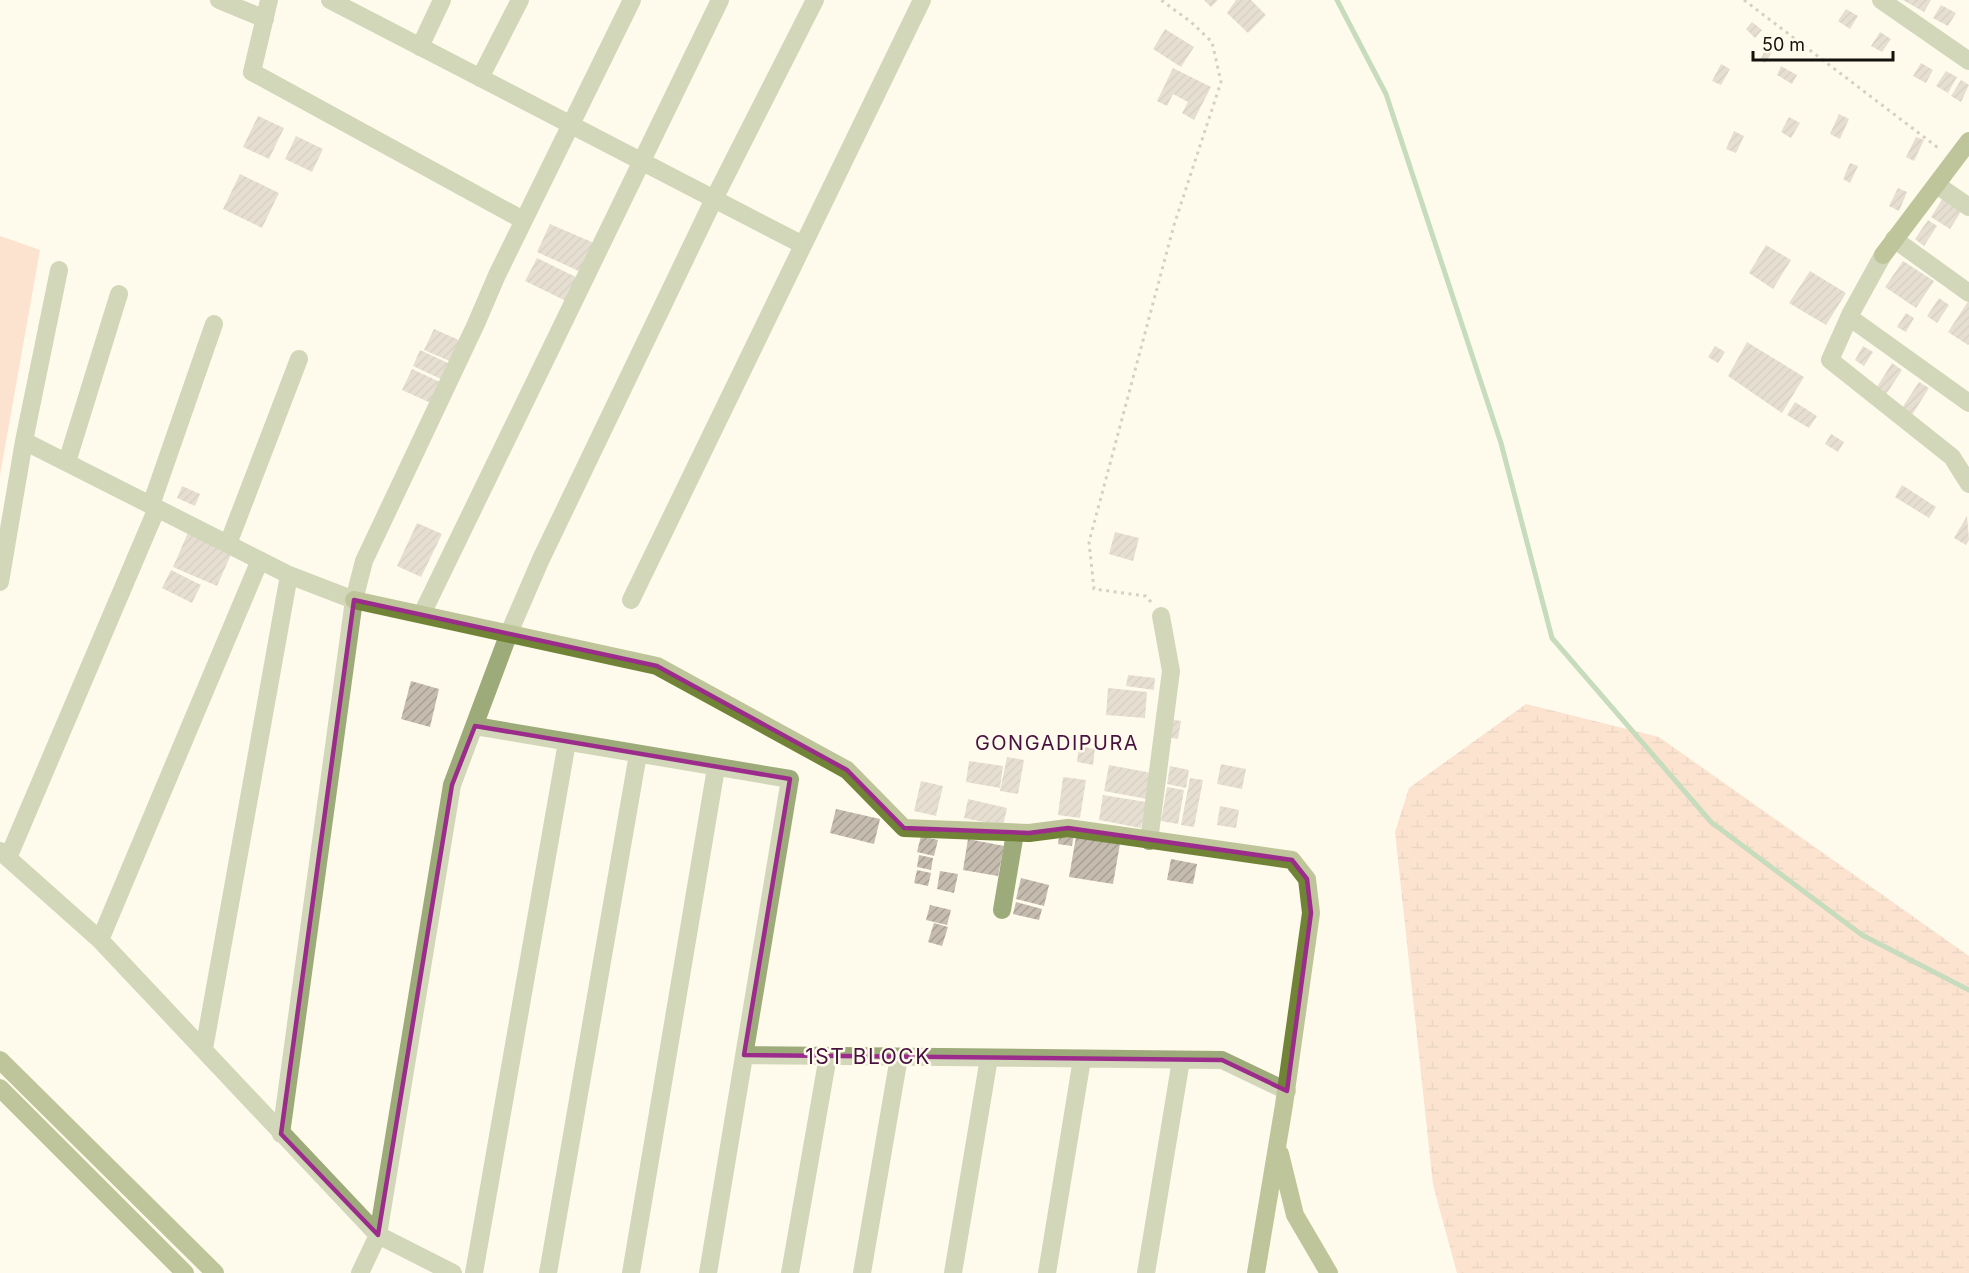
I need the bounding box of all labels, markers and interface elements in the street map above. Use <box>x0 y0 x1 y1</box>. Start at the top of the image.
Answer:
scale bar <box>1753 24 1892 62</box>
text: 50 m <box>1762 34 1805 55</box>
district label: GONGADIPURA <box>975 731 1139 755</box>
district label: 1ST BLOCK <box>805 1044 931 1069</box>

